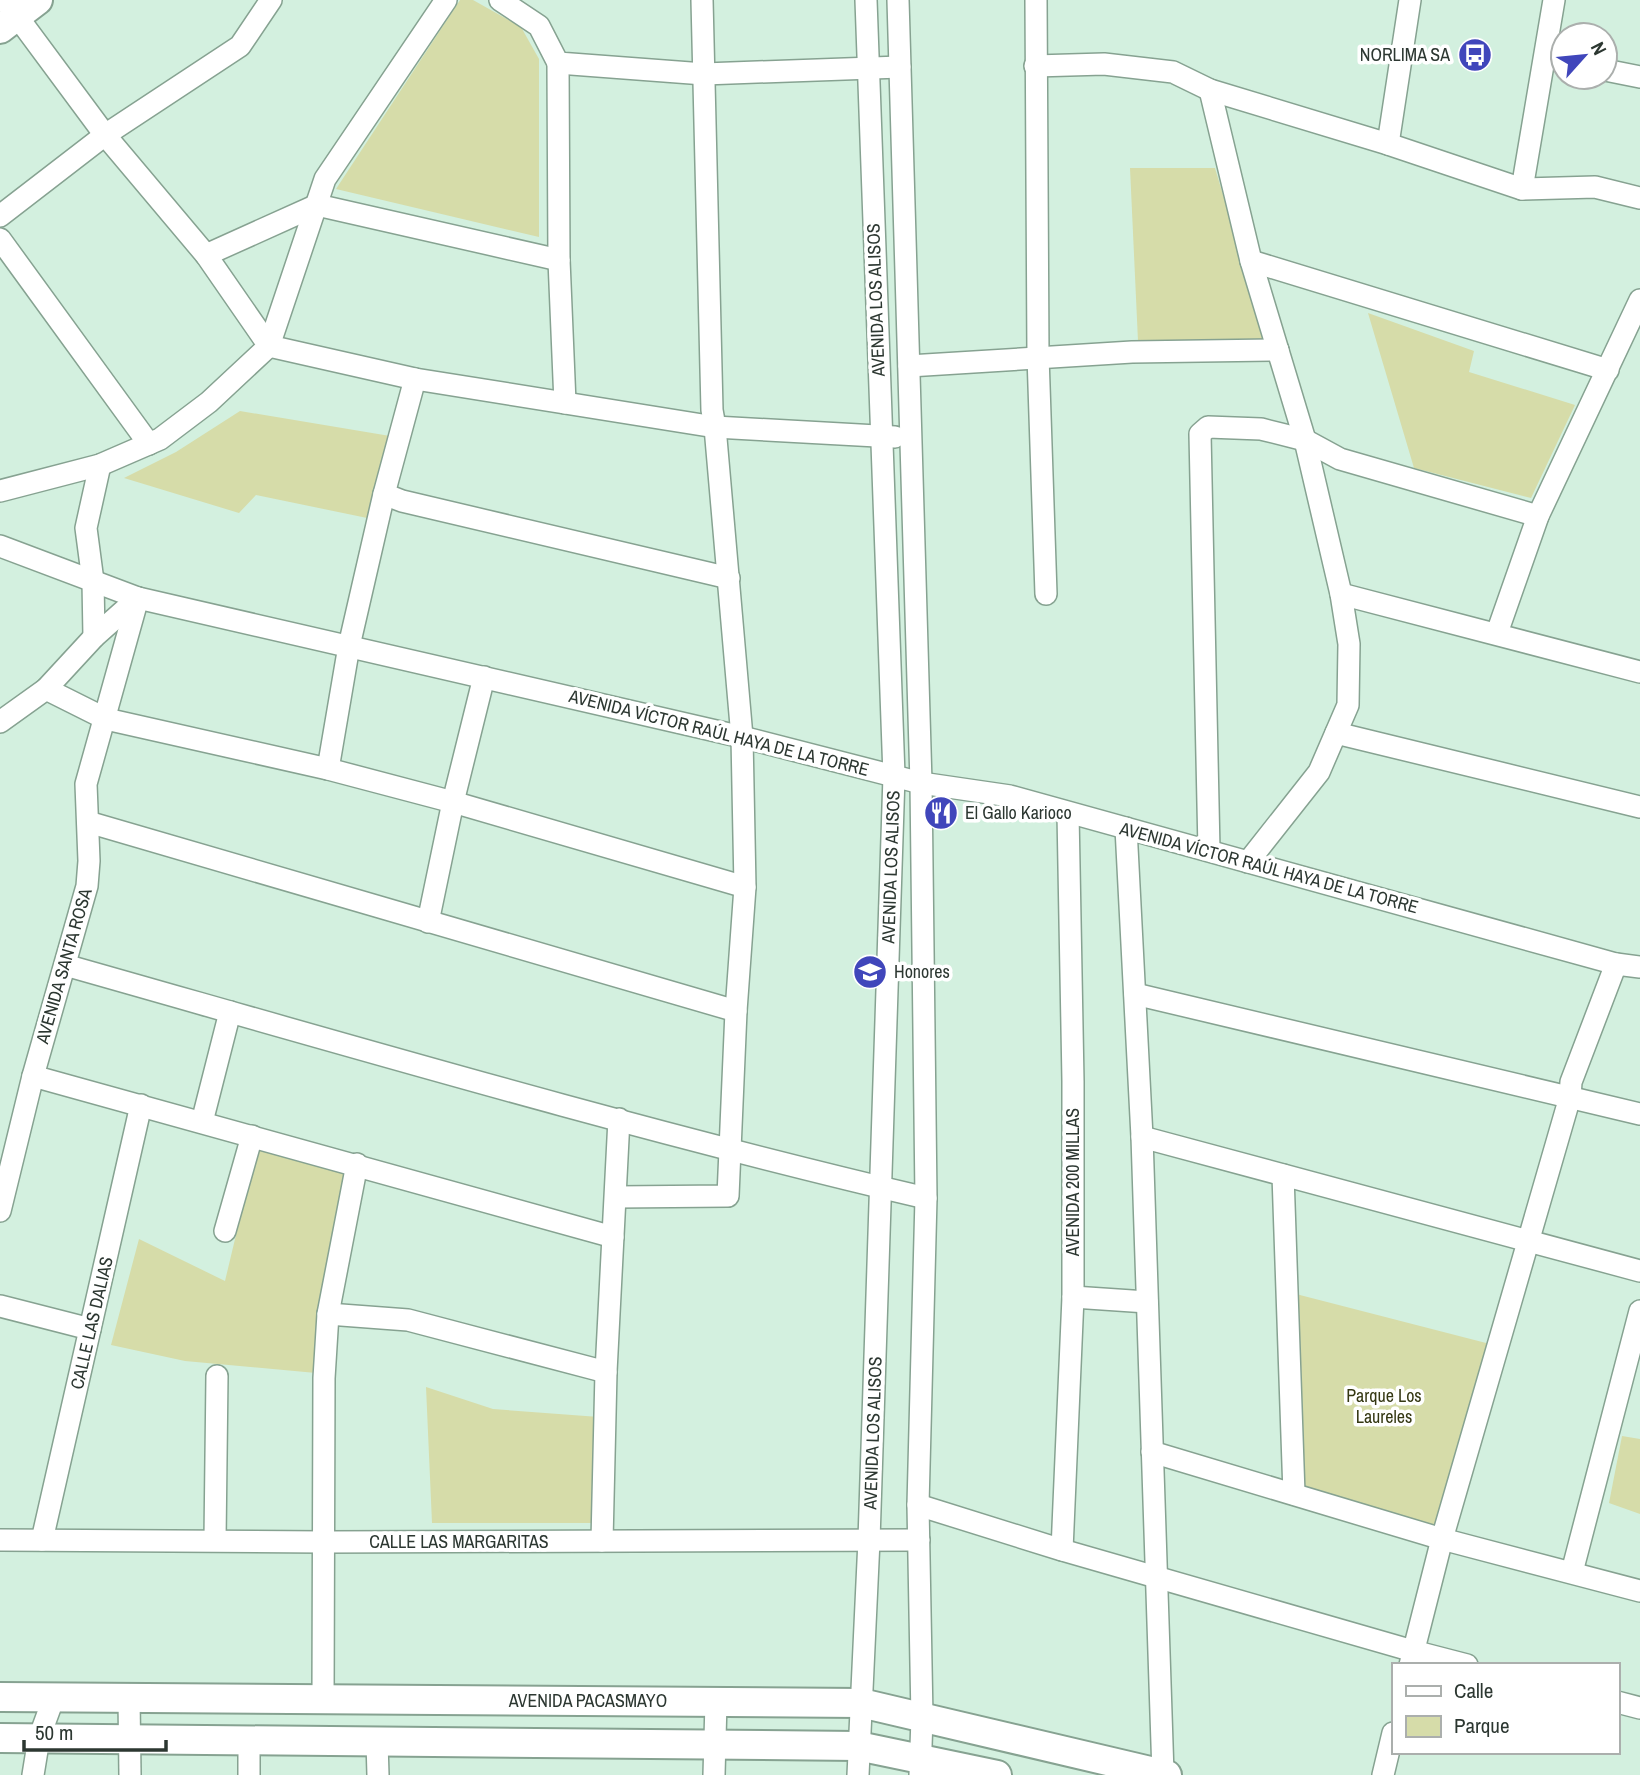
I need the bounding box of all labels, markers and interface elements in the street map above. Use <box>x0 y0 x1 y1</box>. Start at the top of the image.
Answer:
north arrow <box>1549 21 1619 91</box>
bus stop icon: NORLIMA SA <box>1456 36 1494 74</box>
text: N <box>1585 37 1613 59</box>
place label: NORLIMA SA <box>1360 42 1450 67</box>
street label: AVENIDA LOS ALISOS <box>860 223 891 378</box>
street label: AVENIDA VÍCTOR RAÚL HAYA DE LA TORRE <box>566 683 872 782</box>
street label: AVENIDA LOS ALISOS <box>875 790 906 945</box>
restaurant icon: El Gallo Karioco <box>922 794 960 832</box>
place label: El Gallo Karioco <box>965 800 1072 825</box>
street label: AVENIDA VÍCTOR RAÚL HAYA DE LA TORRE <box>1116 815 1421 919</box>
street label: AVENIDA SANTA ROSA <box>29 885 98 1047</box>
school or university icon: Honores <box>851 953 889 991</box>
place label: Honores <box>894 959 950 984</box>
street label: AVENIDA 200 MILLAS <box>1060 1108 1085 1257</box>
street label: CALLE LAS DALIAS <box>64 1254 119 1392</box>
street label: AVENIDA LOS ALISOS <box>857 1356 888 1511</box>
park label: Parque Los Laureles <box>1346 1383 1422 1429</box>
street label: CALLE LAS MARGARITAS <box>369 1529 549 1554</box>
legend <box>1392 1663 1619 1754</box>
text: Calle <box>1454 1676 1493 1705</box>
street label: AVENIDA PACASMAYO <box>508 1688 667 1713</box>
scale bar <box>24 1708 166 1752</box>
text: Parque <box>1454 1711 1510 1740</box>
text: 50 m <box>35 1718 73 1747</box>

